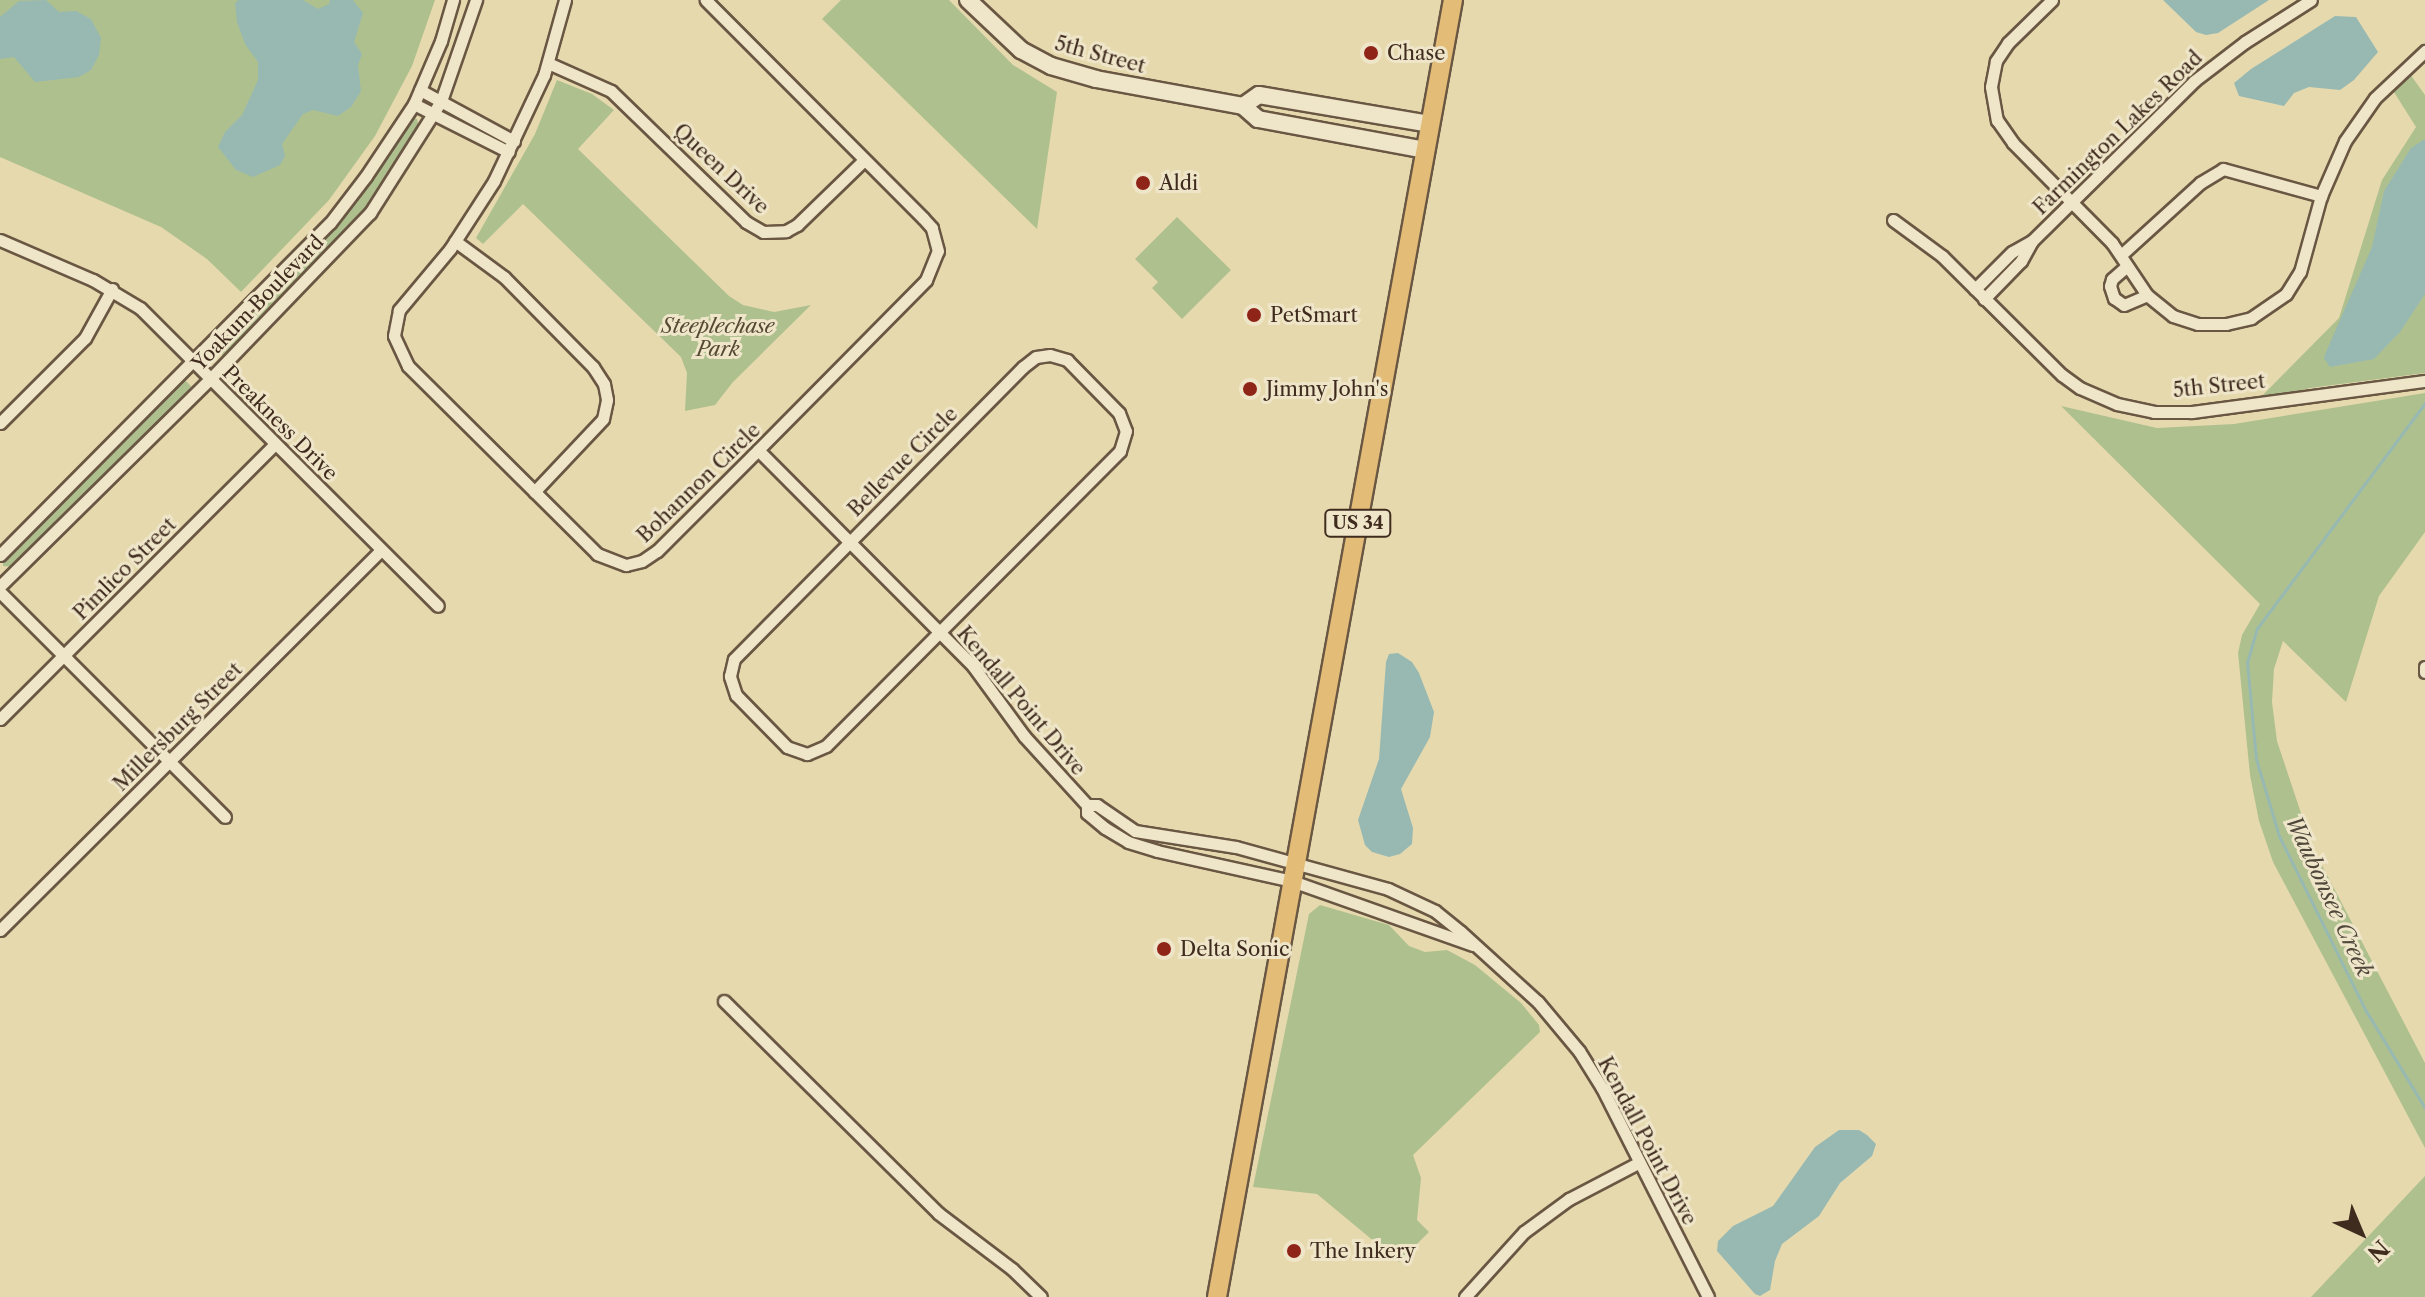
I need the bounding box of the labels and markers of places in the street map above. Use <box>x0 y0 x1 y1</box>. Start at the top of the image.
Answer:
place label: Chase <box>1387 41 1445 65</box>
marker: Chase <box>1362 44 1380 62</box>
place label: Aldi <box>1159 171 1198 195</box>
marker: Aldi <box>1134 174 1152 192</box>
place label: PetSmart <box>1270 303 1358 327</box>
marker: PetSmart <box>1245 306 1263 324</box>
place label: Jimmy John's <box>1266 377 1389 401</box>
marker: Jimmy John's <box>1241 380 1259 398</box>
place label: Delta Sonic <box>1180 937 1290 961</box>
marker: Delta Sonic <box>1155 940 1173 958</box>
place label: The Inkery <box>1310 1239 1416 1263</box>
marker: The Inkery <box>1285 1242 1303 1260</box>

